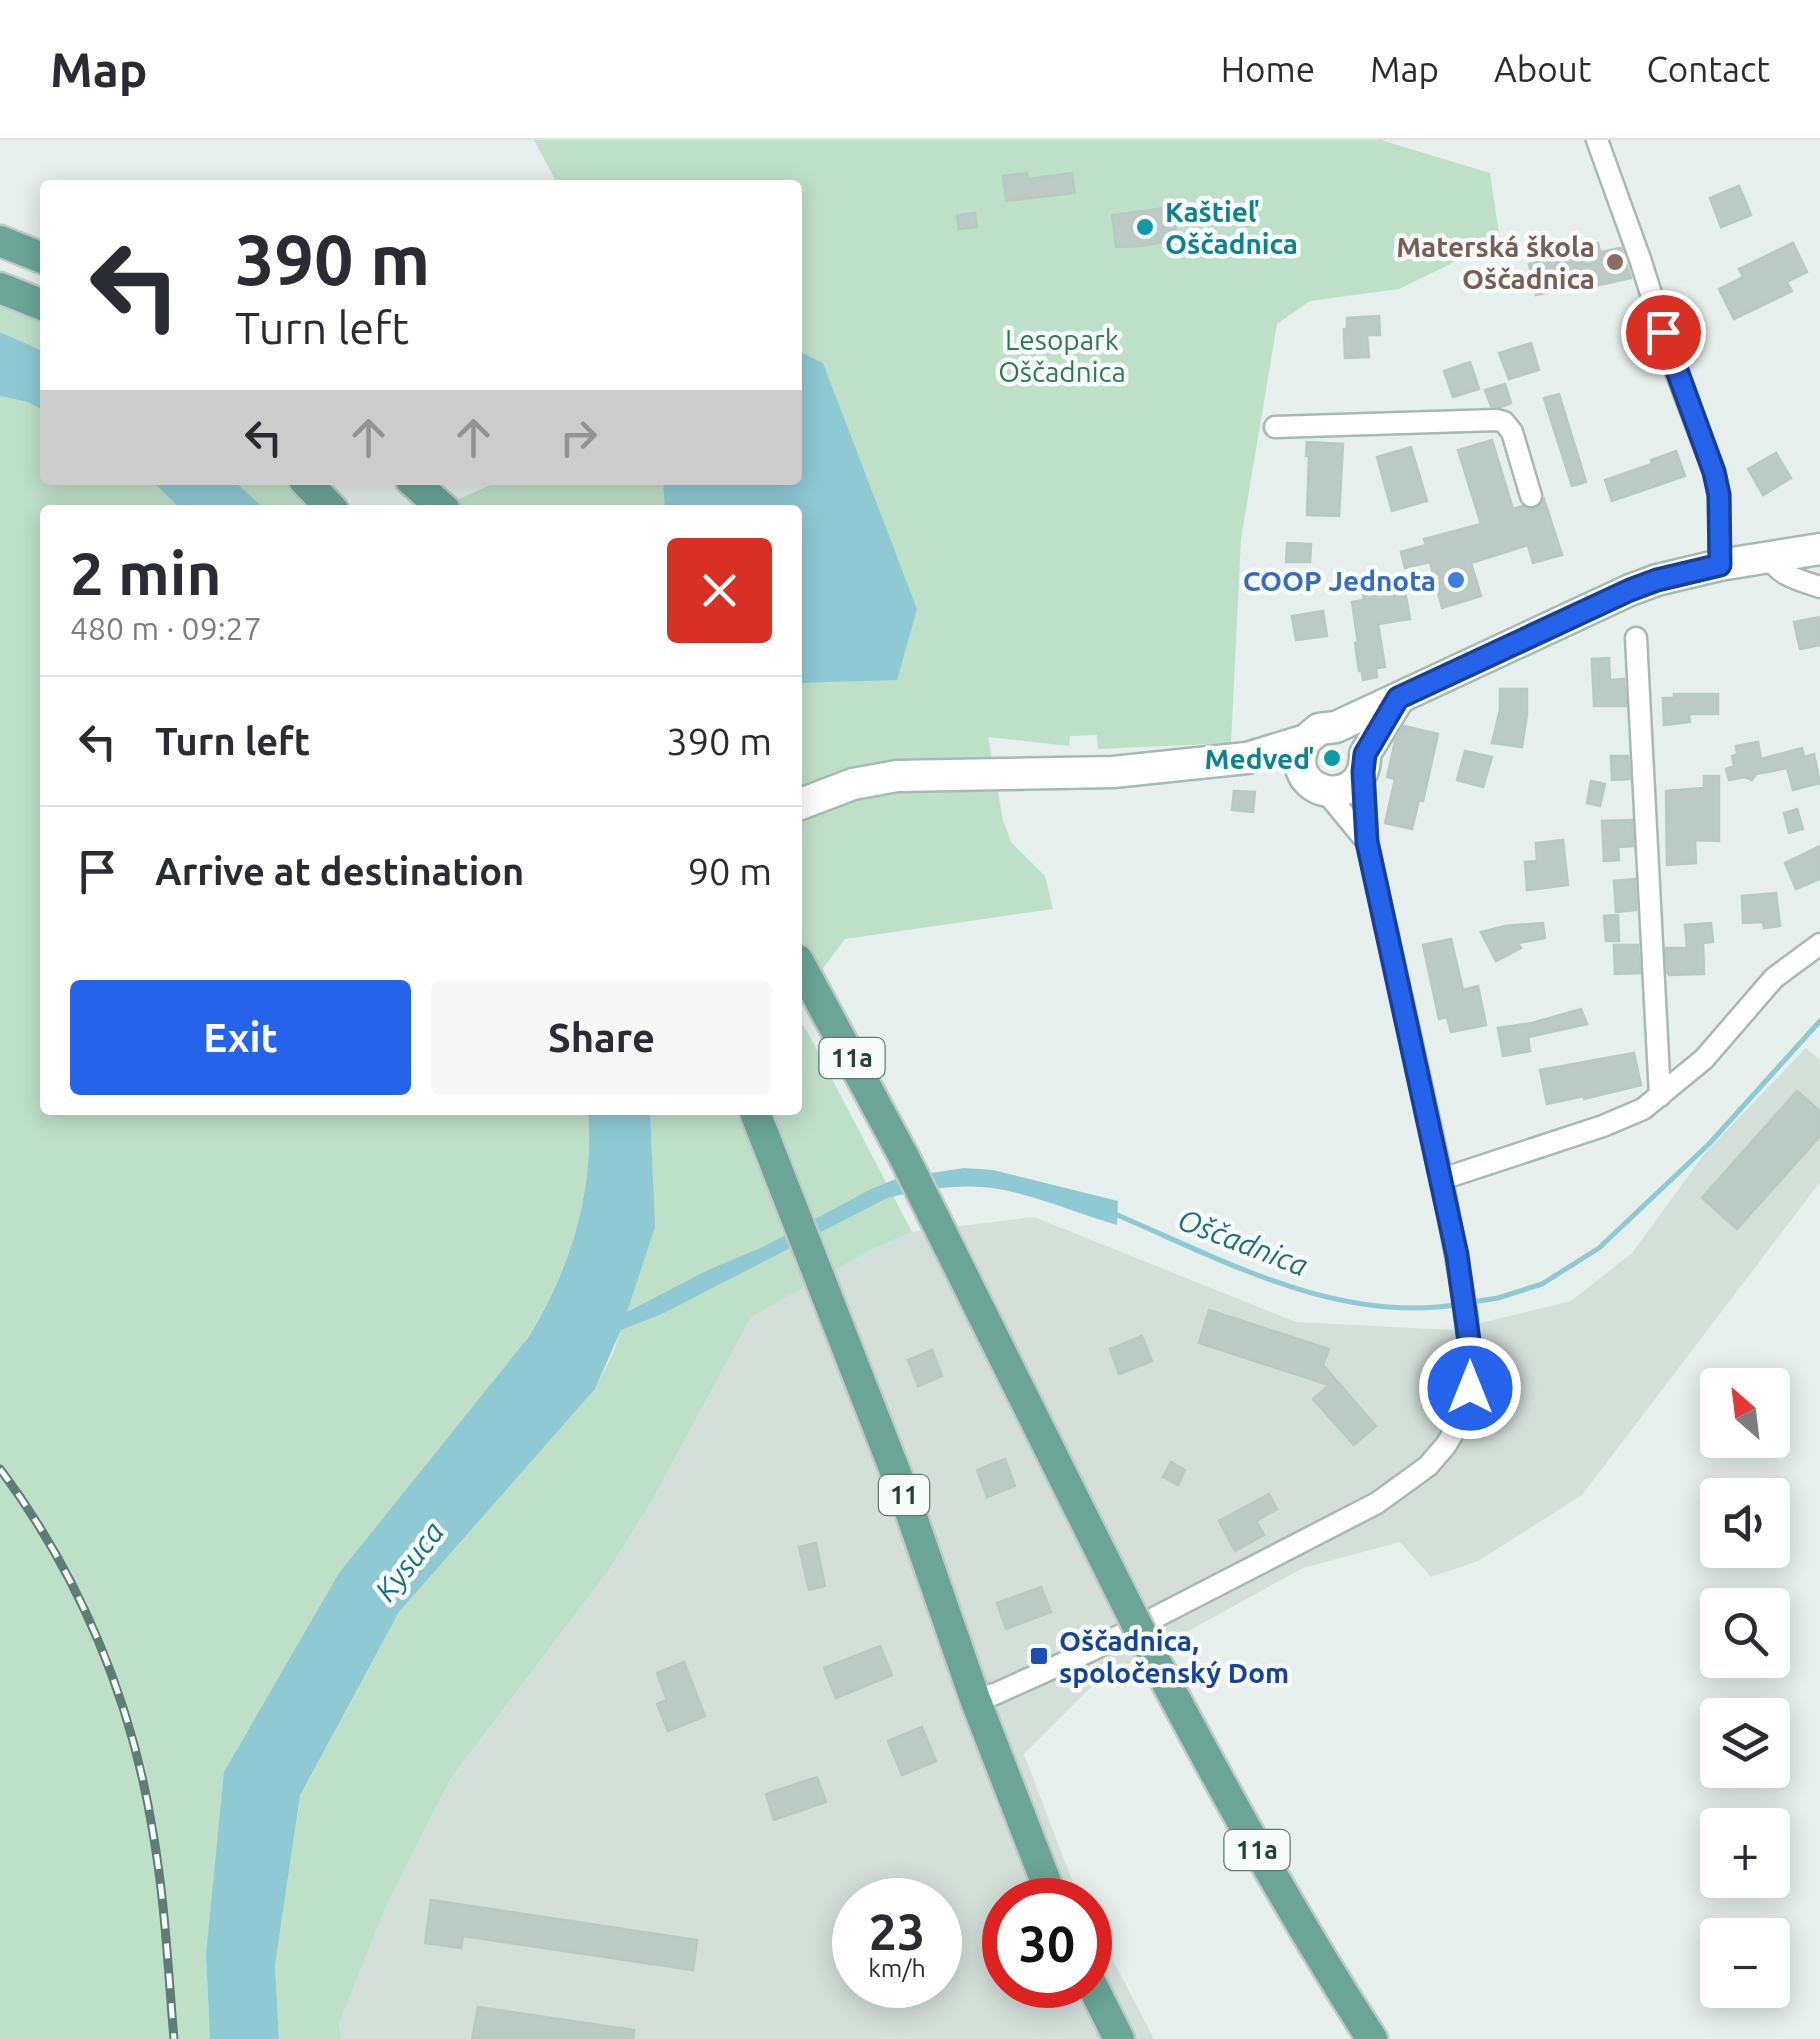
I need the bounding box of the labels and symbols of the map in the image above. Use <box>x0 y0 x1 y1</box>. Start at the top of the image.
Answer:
place label: Kaštieľ Oščadnica <box>1165 196 1298 259</box>
marker: Kaštieľ Oščadnica <box>1134 216 1156 238</box>
place label: Materská škola Oščadnica <box>1396 231 1595 294</box>
marker: Materská škola Oščadnica <box>1604 251 1626 273</box>
pin <box>1621 290 1706 375</box>
park label: Lesopark Oščadnica <box>998 324 1126 387</box>
place label: COOP Jednota <box>1243 565 1436 596</box>
marker: COOP Jednota <box>1445 569 1467 591</box>
place label: Medveď <box>1205 743 1313 774</box>
marker: Medveď <box>1321 747 1343 769</box>
road number: 11a <box>820 1038 884 1078</box>
water label: Oščadnica <box>1173 1202 1313 1282</box>
position arrow <box>1418 1336 1522 1440</box>
north arrow <box>1700 1368 1790 1458</box>
road number: 11 <box>879 1475 929 1515</box>
water label: Kysuca <box>368 1515 450 1607</box>
place label: Oščadnica, spoločenský Dom <box>1059 1625 1289 1688</box>
marker: Oščadnica, spoločenský Dom <box>1028 1645 1050 1667</box>
road number: 11a <box>1224 1830 1290 1870</box>
speed limit sign: 30 <box>982 1878 1112 2008</box>

